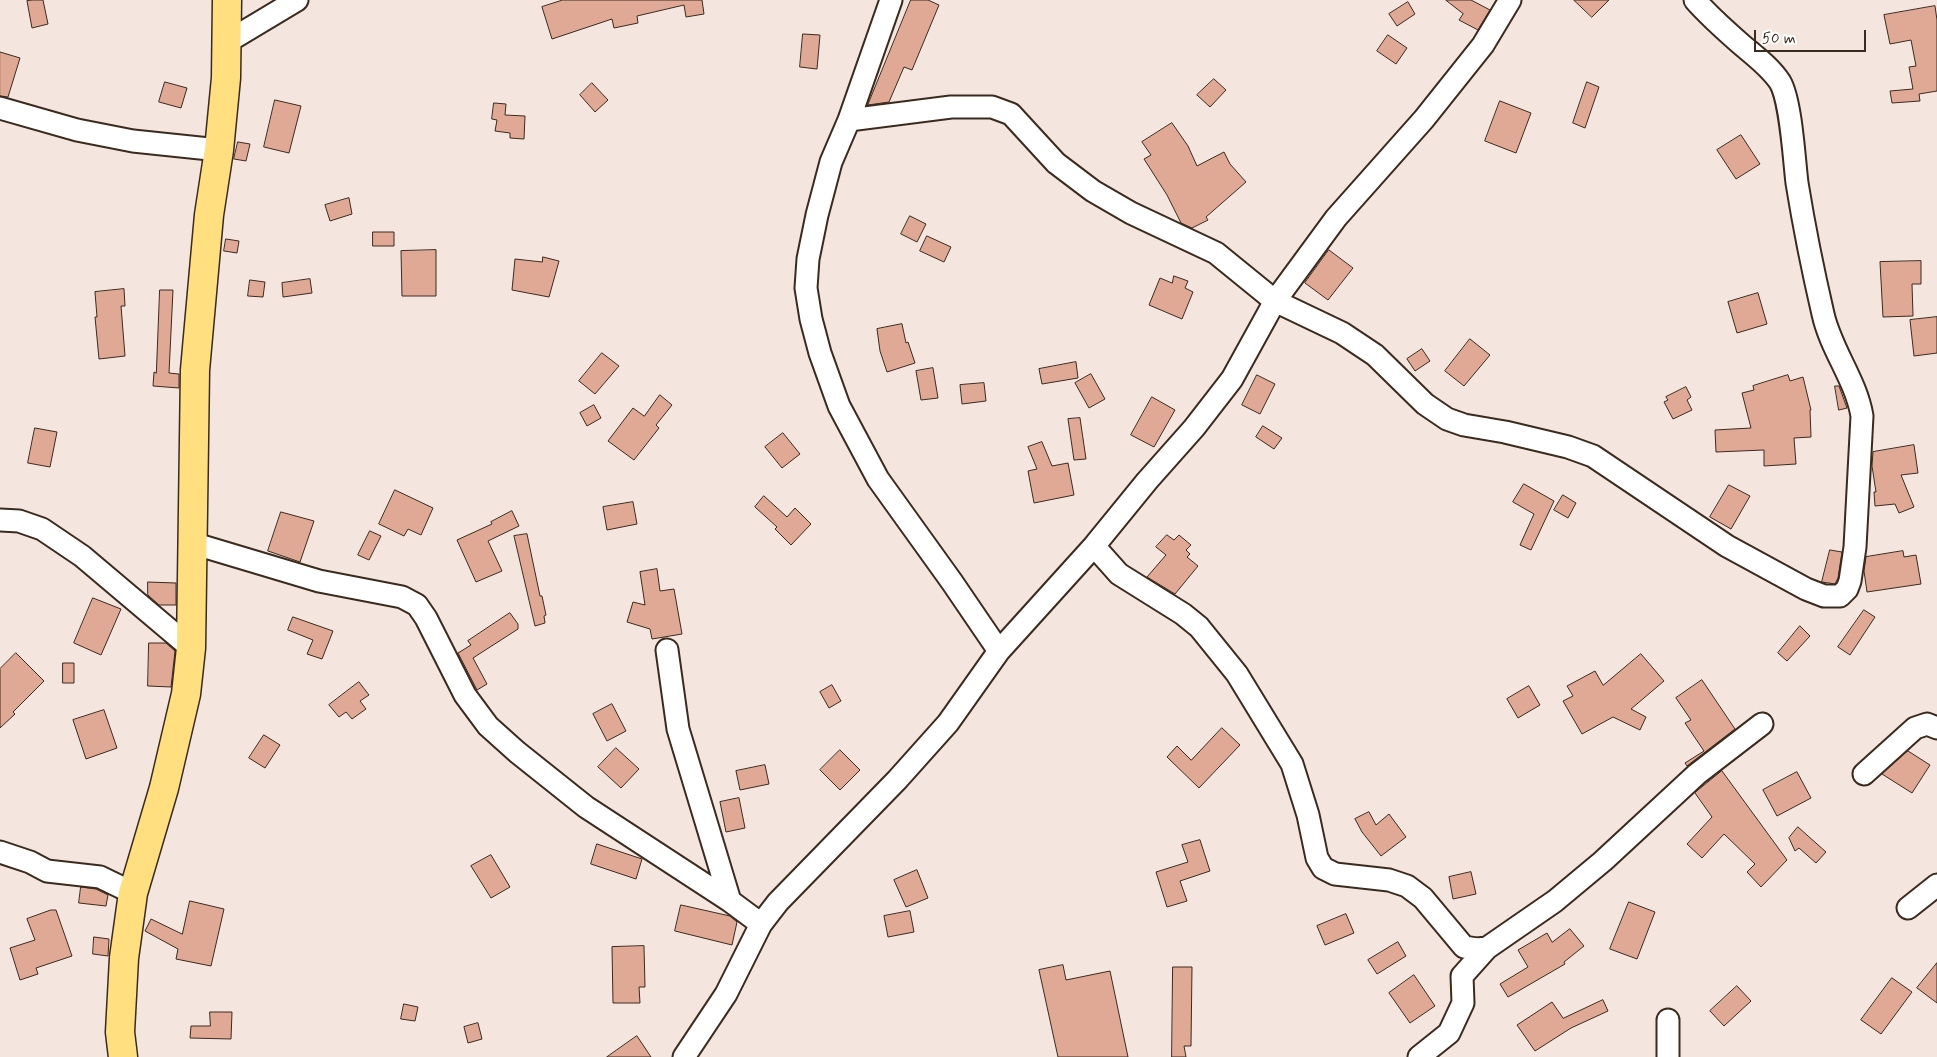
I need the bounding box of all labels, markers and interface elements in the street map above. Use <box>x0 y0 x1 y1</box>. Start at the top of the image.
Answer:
scale bar <box>1757 20 1870 52</box>
text: 50 m <box>1762 29 1796 49</box>

